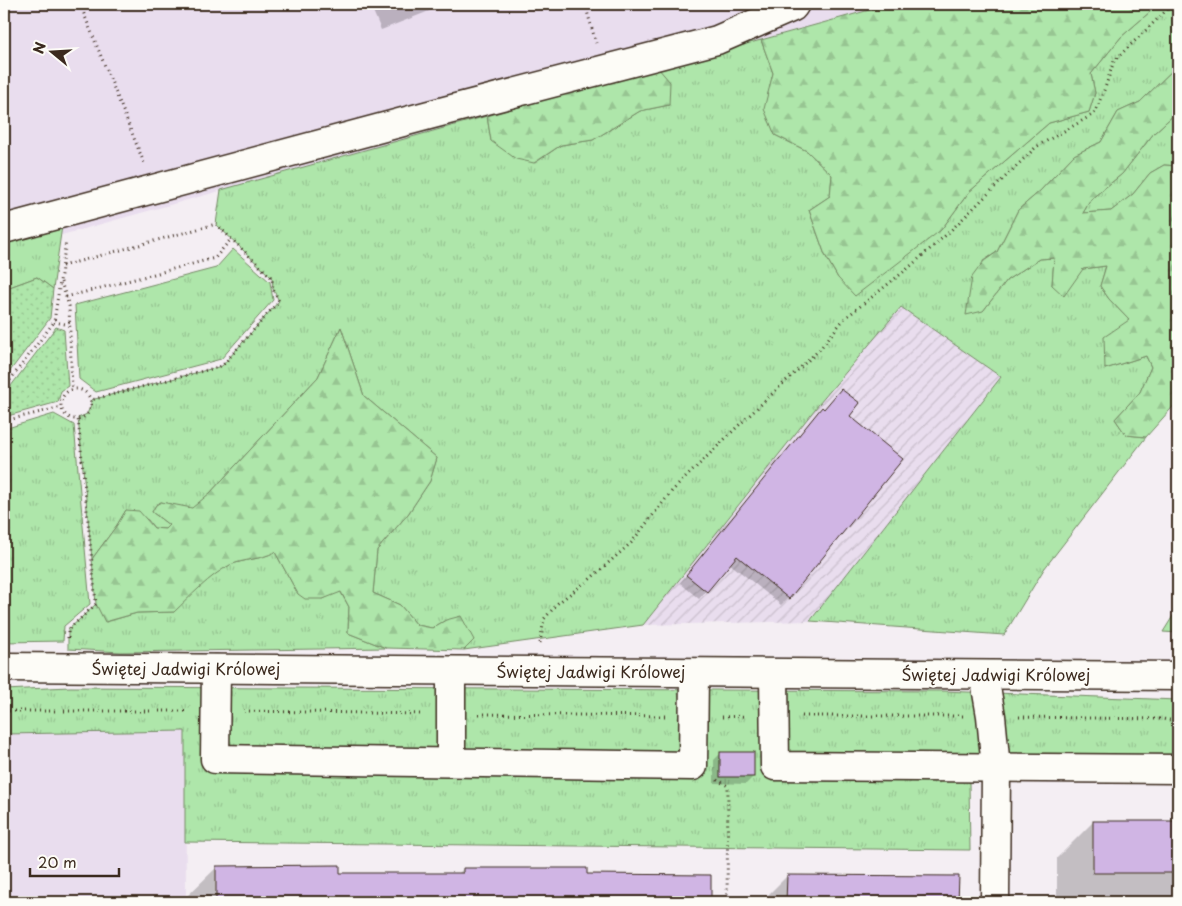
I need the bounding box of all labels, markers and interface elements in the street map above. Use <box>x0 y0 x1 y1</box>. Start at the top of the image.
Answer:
north arrow <box>28 28 78 78</box>
text: N <box>27 39 51 56</box>
street label: Świętej Jadwigi Królowej <box>92 656 280 680</box>
street label: Świętej Jadwigi Królowej <box>497 659 685 683</box>
street label: Świętej Jadwigi Królowej <box>902 662 1090 686</box>
scale bar <box>30 846 119 878</box>
text: 20 m <box>38 850 77 873</box>

